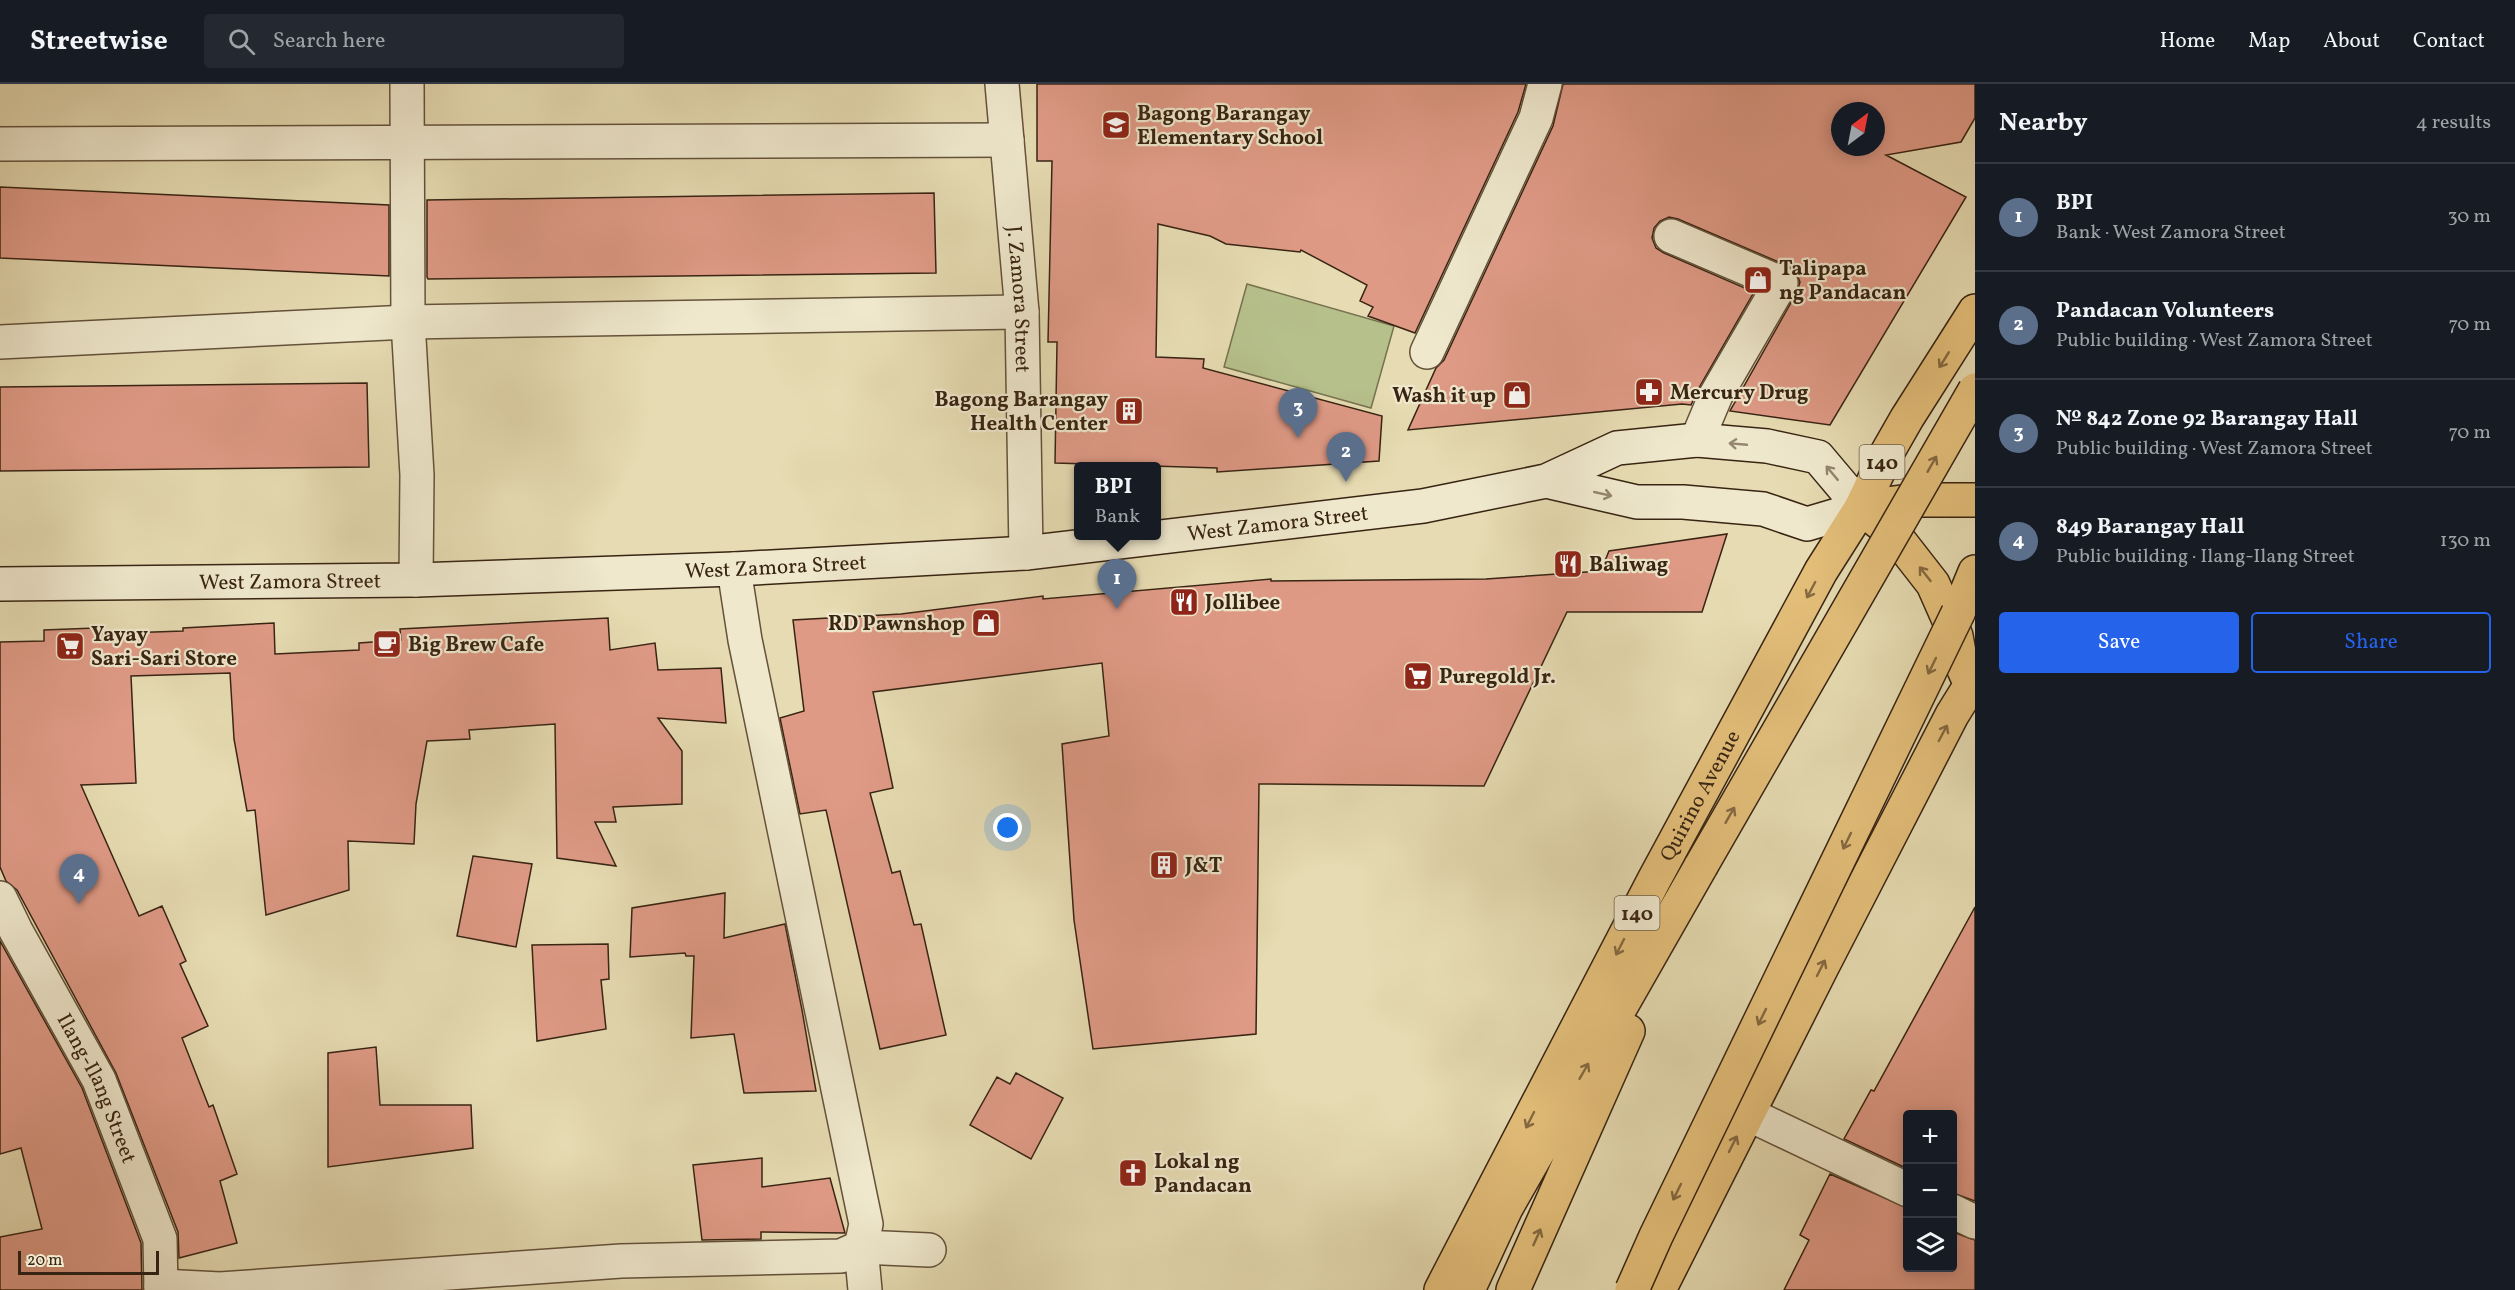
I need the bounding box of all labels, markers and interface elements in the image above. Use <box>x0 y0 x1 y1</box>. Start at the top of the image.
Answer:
search box <box>204 14 624 68</box>
text: Streetwise <box>30 22 168 61</box>
icon: search <box>225 25 258 58</box>
text: Search here <box>273 26 385 57</box>
text: Home <box>2160 27 2215 56</box>
text: Map <box>2248 27 2290 56</box>
text: About <box>2323 27 2380 56</box>
text: Contact <box>2413 27 2485 56</box>
place label: Bagong Barangay Elementary School <box>1137 100 1323 153</box>
north arrow <box>1831 102 1885 156</box>
text: Nearby <box>1999 105 2088 141</box>
school or university icon: Bagong Barangay Elementary School <box>1100 109 1132 141</box>
text: 4 results <box>2416 109 2491 137</box>
text: BPI <box>2056 188 2093 219</box>
text: 1 <box>2014 203 2023 231</box>
text: 30 m <box>2447 203 2491 231</box>
text: Bank · West Zamora Street <box>2056 219 2286 247</box>
street label: J. Zamora Street <box>998 225 1036 373</box>
place label: Talipapa ng Pandacan <box>1779 255 1906 308</box>
shop icon: Talipapa ng Pandacan <box>1742 264 1774 296</box>
text: Pandacan Volunteers <box>2056 296 2274 327</box>
text: 2 <box>2013 311 2024 339</box>
text: 70 m <box>2448 311 2491 339</box>
text: Public building · West Zamora Street <box>2056 327 2373 355</box>
one-way arrow <box>1937 351 1949 368</box>
pharmacy icon: Mercury Drug <box>1633 376 1665 408</box>
shop icon: Wash it up <box>1501 379 1533 411</box>
place label: Mercury Drug <box>1670 379 1809 408</box>
place label: Wash it up <box>1392 382 1496 411</box>
place label: Bagong Barangay Health Center <box>935 386 1108 439</box>
pin: 3 <box>1278 388 1318 438</box>
building icon: Bagong Barangay Health Center <box>1113 395 1145 427</box>
text: № 842 Zone 92 Barangay Hall <box>2056 404 2358 435</box>
text: 3 <box>2013 419 2024 447</box>
text: 70 m <box>2448 419 2491 447</box>
pin: 2 <box>1326 432 1366 482</box>
text: Public building · West Zamora Street <box>2056 435 2373 463</box>
one-way arrow <box>1728 438 1748 449</box>
road number: 140 <box>1860 445 1904 479</box>
one-way arrow <box>1927 456 1938 474</box>
popup <box>1074 462 1161 540</box>
one-way arrow <box>1825 466 1839 481</box>
text: BPI <box>1095 472 1132 503</box>
one-way arrow <box>1593 489 1612 500</box>
street label: West Zamora Street <box>1186 500 1370 550</box>
text: Bank <box>1095 503 1140 531</box>
text: 849 Barangay Hall <box>2056 512 2244 543</box>
text: 4 <box>2012 527 2025 555</box>
text: 130 m <box>2440 527 2491 555</box>
text: Public building · Ilang-Ilang Street <box>2056 543 2355 571</box>
restaurant icon: Baliwag <box>1552 548 1584 580</box>
street label: West Zamora Street <box>684 549 867 587</box>
place label: Baliwag <box>1589 551 1668 580</box>
pin: 1 <box>1098 560 1136 609</box>
one-way arrow <box>1919 566 1932 582</box>
street label: West Zamora Street <box>199 567 381 598</box>
one-way arrow <box>1805 580 1816 598</box>
restaurant icon: Jollibee <box>1168 586 1200 618</box>
place label: Jollibee <box>1204 589 1280 618</box>
shop icon: RD Pawnshop <box>970 607 1002 639</box>
place label: RD Pawnshop <box>828 610 965 639</box>
button: Save <box>1999 612 2239 673</box>
button: Share <box>2251 612 2491 673</box>
place label: Yayay Sari-Sari Store <box>91 621 237 674</box>
cafe icon: Big Brew Cafe <box>371 628 403 660</box>
supermarket icon: Yayay Sari-Sari Store <box>54 630 86 662</box>
place label: Big Brew Cafe <box>408 631 544 660</box>
one-way arrow <box>1926 657 1938 675</box>
supermarket icon: Puregold Jr. <box>1402 660 1434 692</box>
place label: Puregold Jr. <box>1439 663 1556 692</box>
street label: Quirino Avenue <box>1654 725 1748 867</box>
one-way arrow <box>1937 725 1949 742</box>
one-way arrow <box>1724 807 1736 824</box>
your location <box>993 813 1022 842</box>
one-way arrow <box>1841 832 1852 850</box>
building icon: J&T <box>1148 849 1180 881</box>
place label: J&T <box>1184 852 1223 881</box>
pin: 4 <box>60 854 98 904</box>
road number: 140 <box>1614 896 1660 930</box>
one-way arrow <box>1613 937 1625 955</box>
one-way arrow <box>1816 959 1827 977</box>
one-way arrow <box>1756 1007 1767 1025</box>
street label: Ilang-Ilang Street <box>49 1009 143 1168</box>
one-way arrow <box>1578 1063 1590 1080</box>
one-way arrow <box>1523 1110 1535 1128</box>
map controls <box>1903 1110 1957 1272</box>
button: + <box>1903 1110 1957 1164</box>
one-way arrow <box>1728 1136 1739 1154</box>
place label: Lokal ng Pandacan <box>1154 1148 1252 1201</box>
church icon: Lokal ng Pandacan <box>1117 1157 1149 1189</box>
button: − <box>1903 1164 1957 1218</box>
one-way arrow <box>1671 1183 1682 1201</box>
button: layers <box>1903 1218 1957 1272</box>
one-way arrow <box>1532 1228 1544 1246</box>
scale bar <box>18 1248 159 1276</box>
text: 20 m <box>27 1250 62 1272</box>

